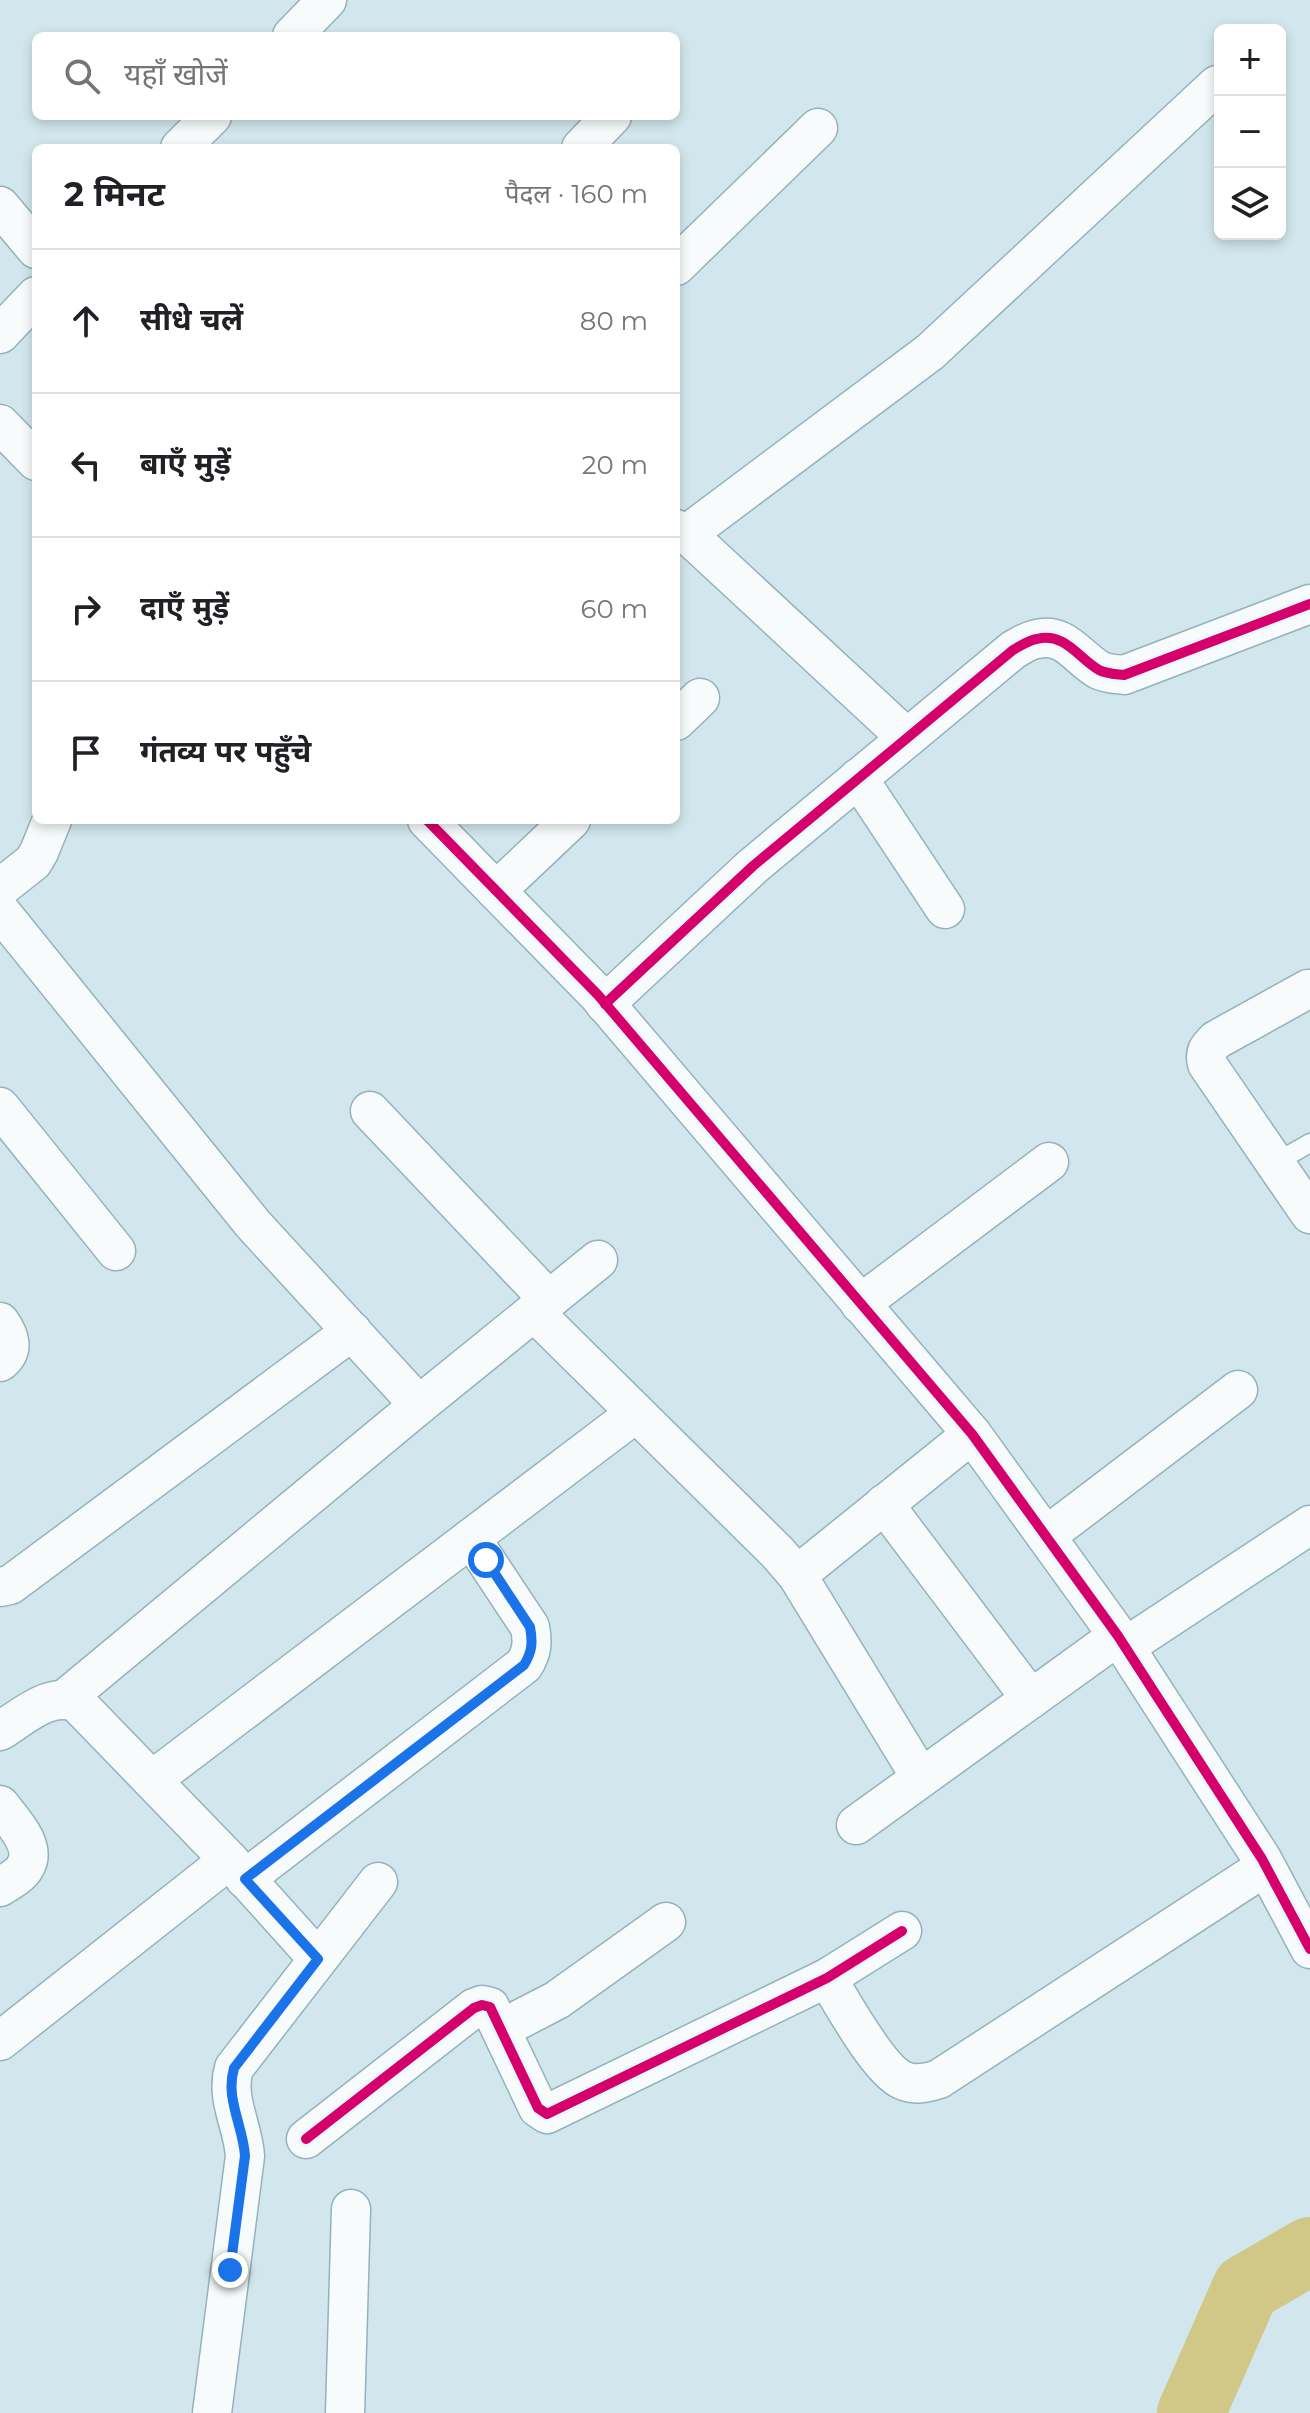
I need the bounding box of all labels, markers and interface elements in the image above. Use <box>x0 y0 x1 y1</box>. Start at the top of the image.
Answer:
map controls <box>1214 24 1286 240</box>
button: + <box>1214 24 1286 96</box>
search box <box>32 32 680 120</box>
icon: search <box>60 54 104 98</box>
text: यहाँ खोजें <box>124 56 228 93</box>
button: − <box>1214 96 1286 168</box>
button: layers <box>1214 168 1286 240</box>
text: 2 मिनट <box>64 173 165 215</box>
text: पैदल · 160 m <box>505 178 648 210</box>
icon: ahead <box>64 299 108 343</box>
text: सीधे चलें <box>140 301 243 338</box>
text: 80 m <box>580 305 648 337</box>
icon: left <box>64 443 108 487</box>
text: बाएँ मुड़ें <box>140 445 231 482</box>
text: 20 m <box>582 449 648 481</box>
icon: right <box>64 587 108 631</box>
text: दाएँ मुड़ें <box>140 589 229 626</box>
text: 60 m <box>581 593 648 625</box>
icon: arrive <box>64 731 108 775</box>
text: गंतव्य पर पहुँचे <box>140 733 311 770</box>
route start <box>468 1542 504 1578</box>
route end <box>212 2252 248 2288</box>

